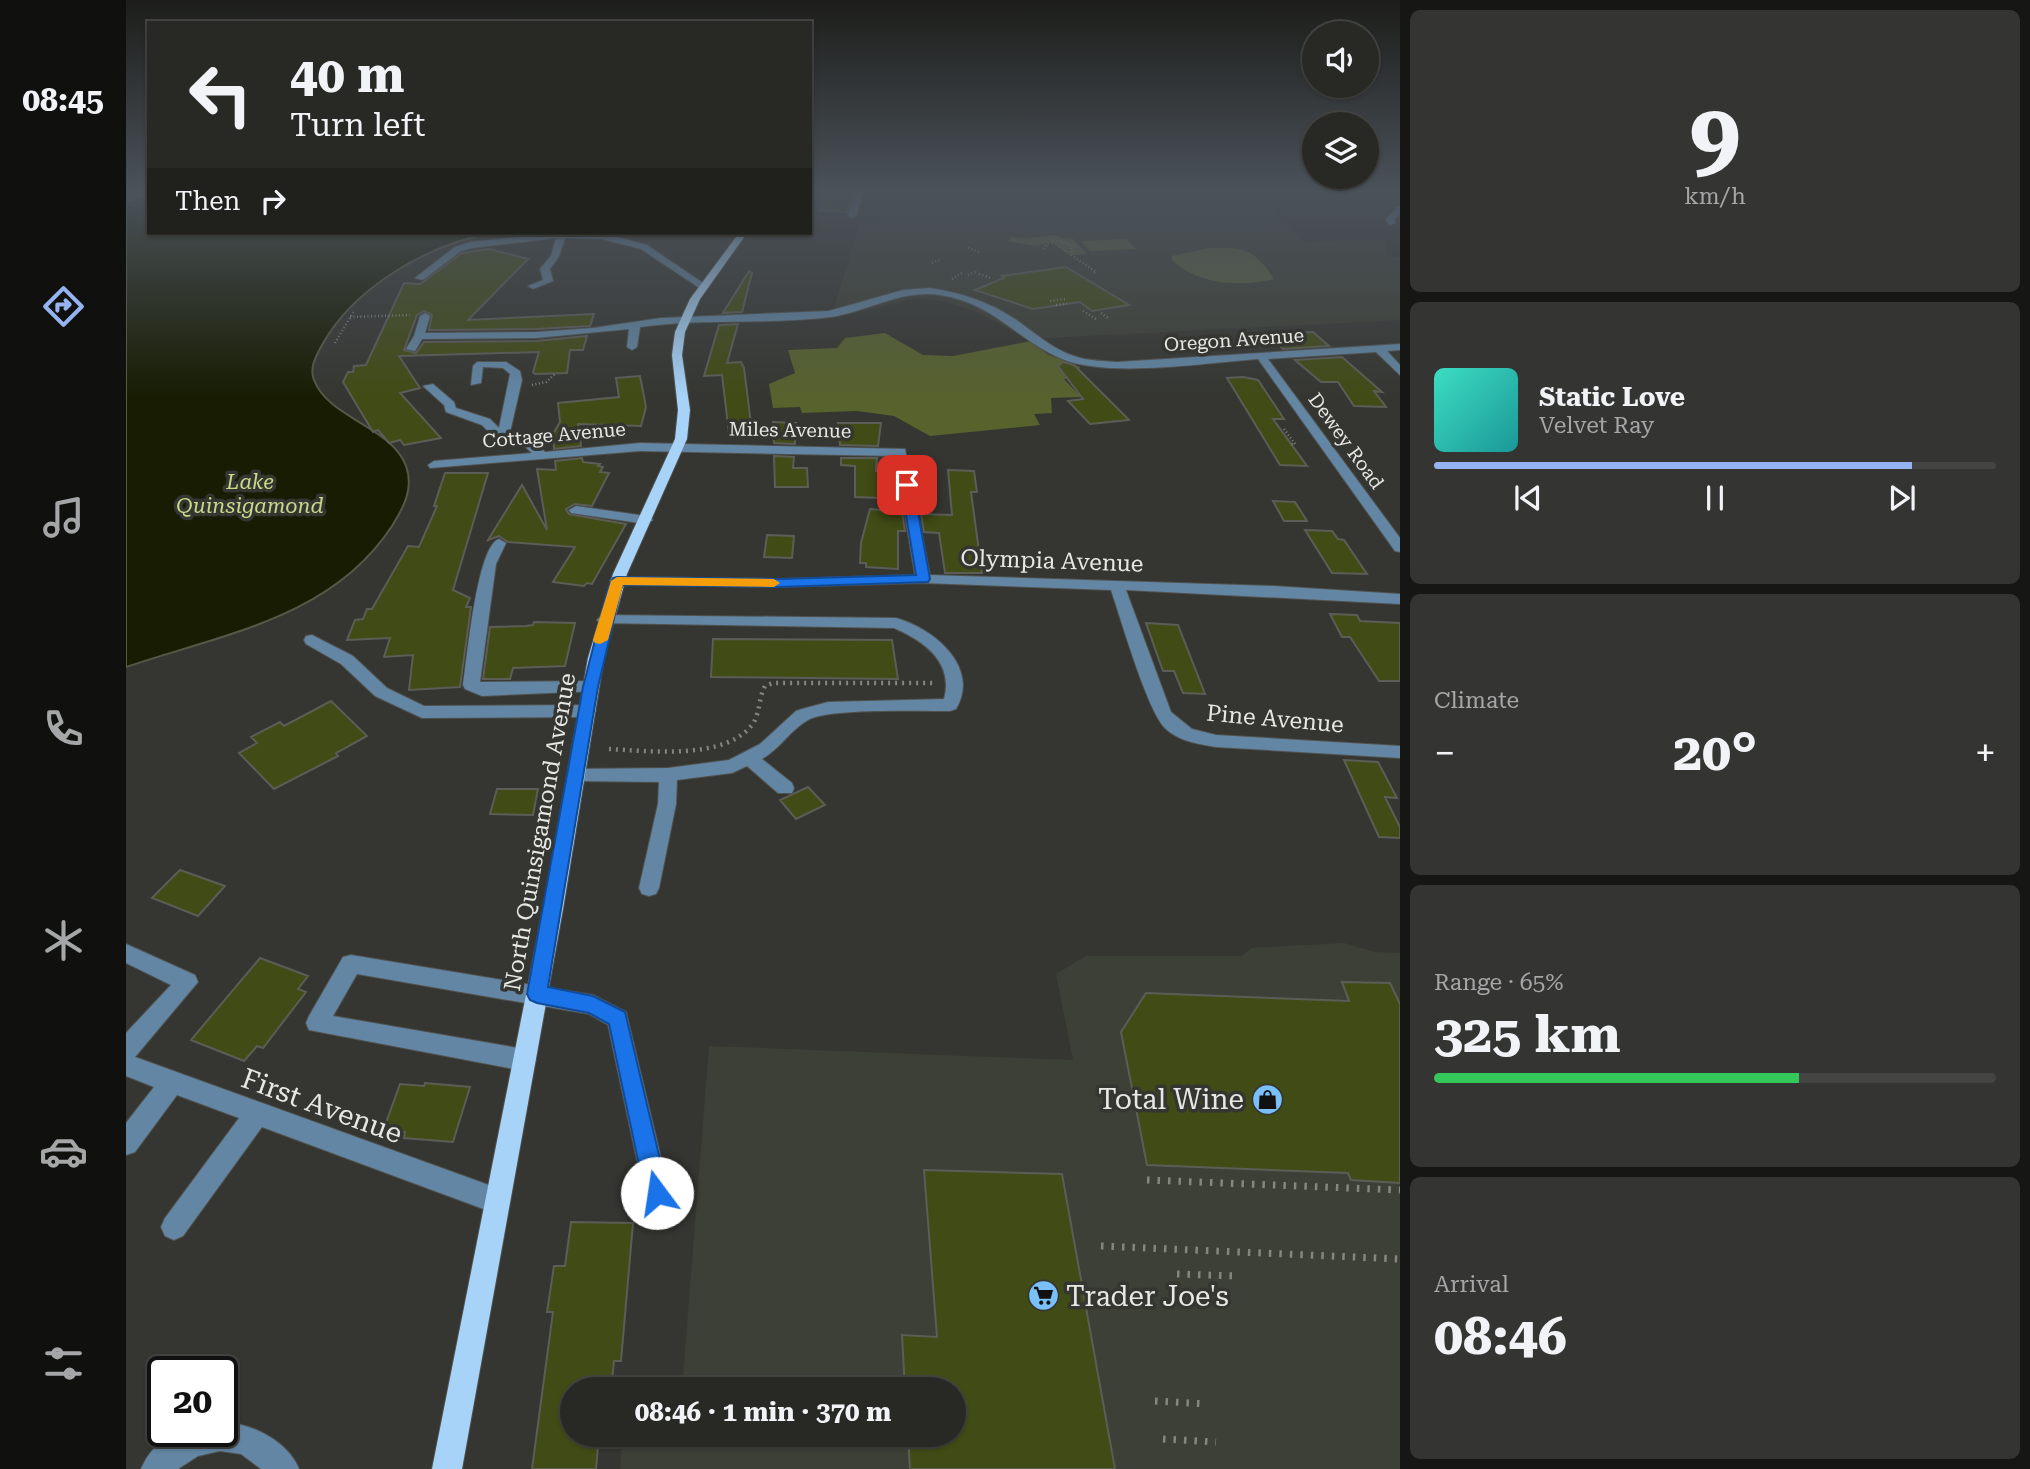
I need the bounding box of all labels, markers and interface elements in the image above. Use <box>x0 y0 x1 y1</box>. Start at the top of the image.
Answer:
map controls <box>1302 21 1379 189</box>
button: sound <box>1302 21 1379 98</box>
text: 40 m <box>290 47 405 104</box>
icon: left <box>175 49 266 140</box>
text: 08:45 <box>22 81 104 119</box>
text: 9 <box>1690 84 1740 190</box>
text: Turn left <box>290 106 425 144</box>
button: layers <box>1302 112 1379 189</box>
icon: right <box>254 182 292 220</box>
text: km/h <box>1684 183 1746 210</box>
text: Then <box>175 186 240 216</box>
icon: directions <box>39 282 88 331</box>
street label: Oregon Avenue <box>1163 324 1305 356</box>
text: Static Love <box>1539 382 1685 412</box>
street label: Dewey Road <box>1303 388 1389 494</box>
text: Velvet Ray <box>1539 412 1654 439</box>
street label: Cottage Avenue <box>481 417 627 453</box>
street label: Miles Avenue <box>729 417 851 443</box>
pin <box>877 455 937 515</box>
icon: arrive <box>888 466 926 504</box>
water label: Lake Quinsigamond <box>176 470 324 518</box>
icon: previous <box>1509 479 1547 517</box>
icon: pause <box>1696 479 1734 517</box>
icon: next <box>1883 479 1921 517</box>
icon: music <box>39 493 88 542</box>
street label: Olympia Avenue <box>960 544 1144 578</box>
street label: North Quinsigamond Avenue <box>499 671 581 993</box>
text: Climate <box>1434 687 1519 714</box>
street label: Pine Avenue <box>1205 700 1345 738</box>
icon: phone <box>39 704 88 753</box>
text: 20° <box>1673 722 1757 783</box>
text: − <box>1434 731 1455 775</box>
text: + <box>1975 731 1996 775</box>
icon: climate <box>39 916 88 965</box>
text: Range · 65% <box>1434 969 1563 996</box>
text: 325 km <box>1434 1004 1621 1065</box>
street label: First Avenue <box>237 1062 407 1150</box>
shop icon: Total Wine <box>1250 1082 1284 1116</box>
place label: Total Wine <box>1098 1083 1244 1116</box>
icon: car <box>39 1127 88 1176</box>
position arrow <box>620 1156 694 1230</box>
text: Arrival <box>1434 1271 1509 1298</box>
supermarket icon: Trader Joe's <box>1026 1279 1060 1313</box>
place label: Trader Joe's <box>1066 1280 1229 1313</box>
text: 08:46 <box>1434 1306 1567 1367</box>
icon: filters <box>39 1339 88 1388</box>
speed limit sign: 20 <box>147 1356 238 1447</box>
text: 08:46 · 1 min · 370 m <box>635 1397 891 1427</box>

